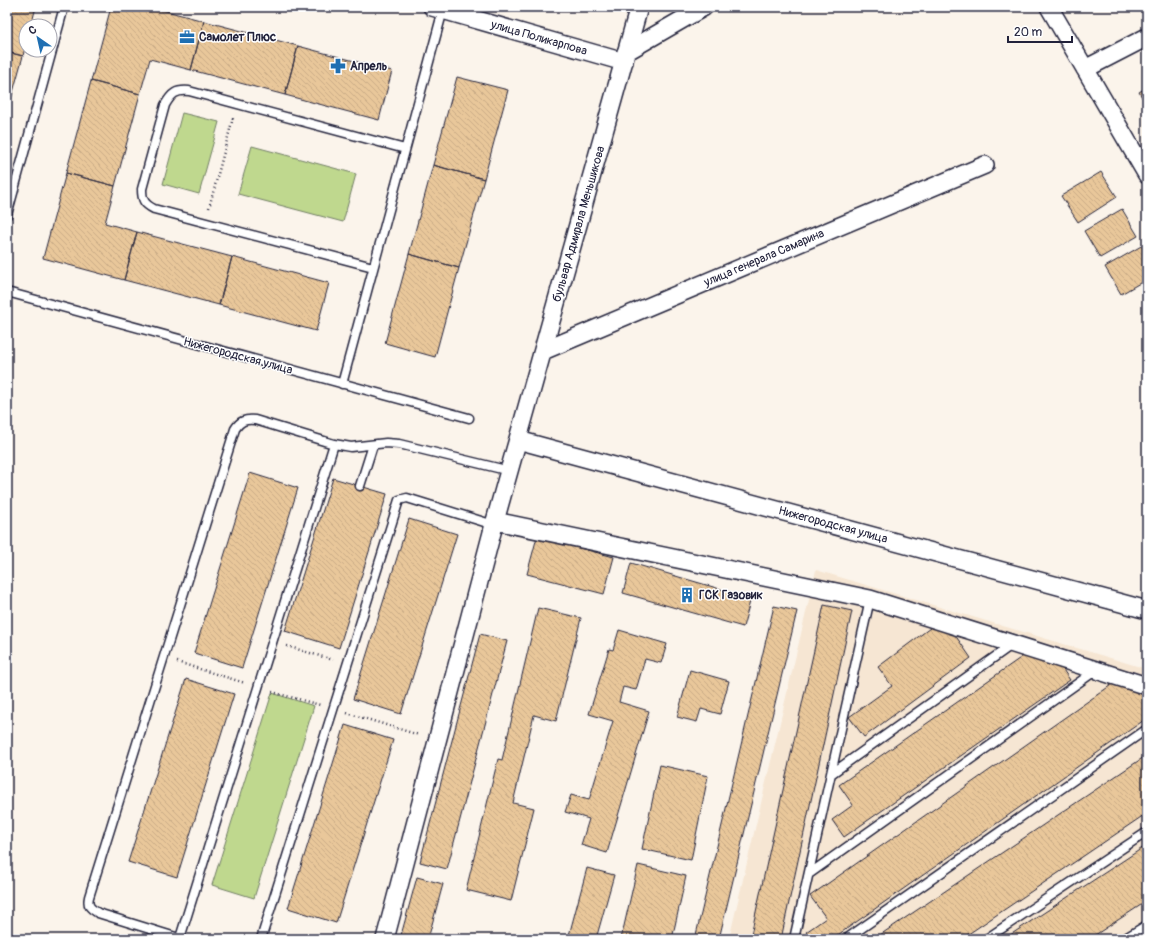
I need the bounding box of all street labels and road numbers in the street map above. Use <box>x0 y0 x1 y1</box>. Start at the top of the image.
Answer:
street label: улица Поликарпова <box>488 17 589 59</box>
street label: бульвар Адмирала Меньшикова <box>550 144 609 304</box>
street label: улица генерала Самарина <box>701 226 827 291</box>
street label: Нижегородская улица <box>182 334 295 378</box>
street label: Нижегородская улица <box>777 503 890 547</box>

